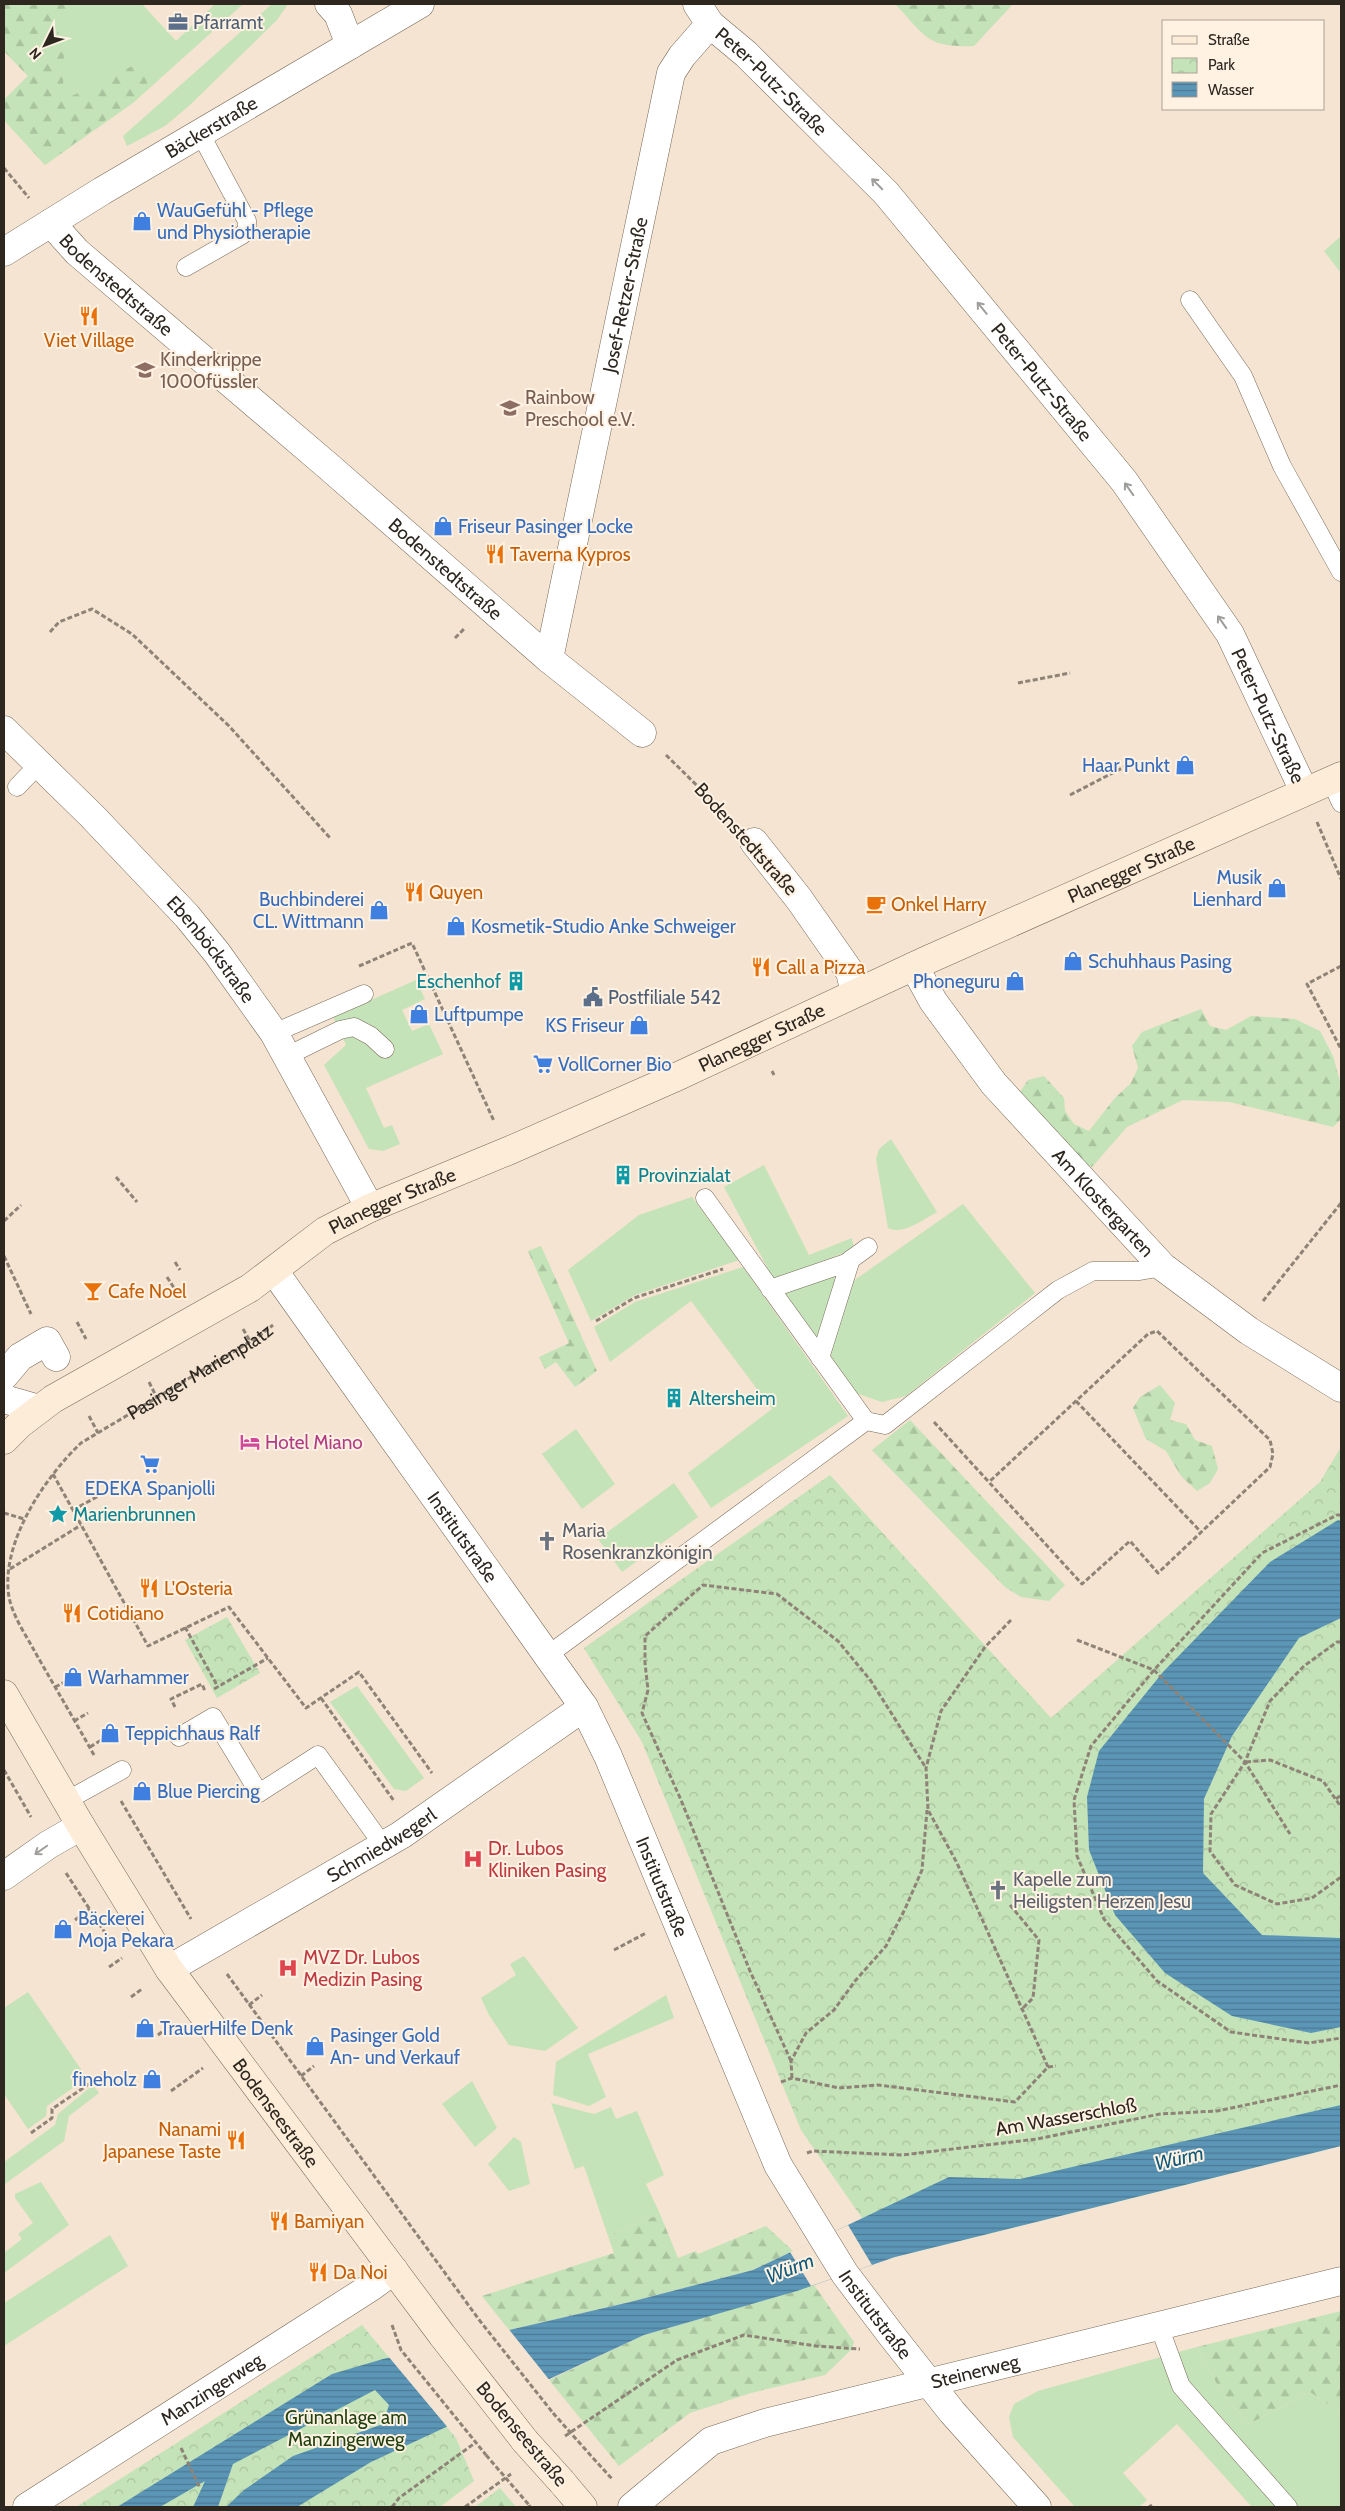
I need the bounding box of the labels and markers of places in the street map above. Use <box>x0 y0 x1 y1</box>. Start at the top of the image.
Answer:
office icon: Pfarramt <box>167 11 189 33</box>
place label: Pfarramt <box>193 11 264 34</box>
place label: WauGefühl - Pflege und Physiotherapie <box>157 199 314 244</box>
shop icon: WauGefühl - Pflege und Physiotherapie <box>131 210 153 232</box>
restaurant icon: Viet Village <box>78 305 100 327</box>
place label: Viet Village <box>44 329 135 352</box>
place label: Kinderkrippe 1000füssler <box>160 348 262 393</box>
school or university icon: Kinderkrippe 1000füssler <box>134 359 156 381</box>
place label: Rainbow Preschool e.V. <box>525 386 635 431</box>
school or university icon: Rainbow Preschool e.V. <box>499 397 521 419</box>
shop icon: Friseur Pasinger Locke <box>432 515 454 537</box>
place label: Friseur Pasinger Locke <box>458 515 633 538</box>
restaurant icon: Taverna Kypros <box>484 543 506 565</box>
place label: Taverna Kypros <box>510 543 631 566</box>
place label: Haar Punkt <box>1082 754 1171 777</box>
shop icon: Haar Punkt <box>1174 754 1196 776</box>
place label: Musik Lienhard <box>1192 866 1262 911</box>
shop icon: Musik Lienhard <box>1266 877 1288 899</box>
restaurant icon: Quyen <box>403 881 425 903</box>
place label: Quyen <box>429 881 483 904</box>
place label: Buchbinderei CL. Wittmann <box>253 888 364 933</box>
cafe icon: Onkel Harry <box>865 893 887 915</box>
place label: Onkel Harry <box>891 893 987 916</box>
shop icon: Buchbinderei CL. Wittmann <box>368 899 390 921</box>
shop icon: Kosmetik-Studio Anke Schweiger <box>445 915 467 937</box>
place label: Kosmetik-Studio Anke Schweiger <box>471 915 736 938</box>
shop icon: Schuhhaus Pasing <box>1062 950 1084 972</box>
place label: Schuhhaus Pasing <box>1088 950 1232 973</box>
restaurant icon: Call a Pizza <box>750 956 772 978</box>
place label: Call a Pizza <box>776 956 865 979</box>
place label: Eschenhof <box>416 970 502 993</box>
building icon: Eschenhof <box>505 970 527 992</box>
place label: Phoneguru <box>913 970 1000 993</box>
shop icon: Phoneguru <box>1004 970 1026 992</box>
public building icon: Postfiliale 542 <box>582 986 604 1008</box>
place label: Postfiliale 542 <box>608 986 721 1009</box>
shop icon: Luftpumpe <box>408 1003 430 1025</box>
place label: Luftpumpe <box>434 1003 524 1026</box>
place label: KS Friseur <box>545 1014 624 1037</box>
shop icon: KS Friseur <box>628 1014 650 1036</box>
supermarket icon: VollCorner Bio <box>532 1053 554 1075</box>
place label: VollCorner Bio <box>558 1053 672 1076</box>
building icon: Provinzialat <box>612 1164 634 1186</box>
place label: Provinzialat <box>638 1164 731 1187</box>
bar icon: Cafe Noel <box>82 1280 104 1302</box>
place label: Cafe Noel <box>108 1280 187 1303</box>
building icon: Altersheim <box>663 1387 685 1409</box>
place label: Altersheim <box>689 1387 776 1410</box>
hotel icon: Hotel Miano <box>239 1431 261 1453</box>
place label: Hotel Miano <box>265 1431 363 1454</box>
supermarket icon: EDEKA Spanjolli <box>139 1453 161 1475</box>
place label: EDEKA Spanjolli <box>85 1477 215 1500</box>
place icon: Marienbrunnen <box>47 1503 69 1525</box>
place label: Marienbrunnen <box>73 1503 196 1526</box>
place label: Maria Rosenkranzkönigin <box>562 1519 713 1564</box>
church icon: Maria Rosenkranzkönigin <box>536 1530 558 1552</box>
restaurant icon: L'Osteria <box>138 1577 160 1599</box>
place label: L'Osteria <box>164 1577 233 1600</box>
restaurant icon: Cotidiano <box>61 1602 83 1624</box>
place label: Cotidiano <box>87 1602 164 1625</box>
shop icon: Warhammer <box>62 1666 84 1688</box>
place label: Warhammer <box>88 1666 189 1689</box>
shop icon: Teppichhaus Ralf <box>99 1722 121 1744</box>
place label: Teppichhaus Ralf <box>125 1722 261 1745</box>
shop icon: Blue Piercing <box>131 1780 153 1802</box>
place label: Blue Piercing <box>157 1780 260 1803</box>
place label: Dr. Lubos Kliniken Pasing <box>488 1837 607 1882</box>
hospital icon: Dr. Lubos Kliniken Pasing <box>462 1848 484 1870</box>
place label: Kapelle zum Heiligsten Herzen Jesu <box>1013 1868 1191 1913</box>
church icon: Kapelle zum Heiligsten Herzen Jesu <box>987 1879 1009 1901</box>
place label: Bäckerei Moja Pekara <box>78 1907 174 1952</box>
shop icon: Bäckerei Moja Pekara <box>52 1918 74 1940</box>
place label: MVZ Dr. Lubos Medizin Pasing <box>303 1946 423 1991</box>
hospital icon: MVZ Dr. Lubos Medizin Pasing <box>277 1957 299 1979</box>
shop icon: TrauerHilfe Denk <box>134 2017 156 2039</box>
place label: TrauerHilfe Denk <box>160 2017 294 2040</box>
place label: Pasinger Gold An- und Verkauf <box>330 2024 461 2069</box>
shop icon: Pasinger Gold An- und Verkauf <box>304 2035 326 2057</box>
place label: fineholz <box>72 2068 137 2091</box>
shop icon: fineholz <box>141 2068 163 2090</box>
place label: Nanami Japanese Taste <box>102 2118 221 2163</box>
restaurant icon: Nanami Japanese Taste <box>225 2129 247 2151</box>
restaurant icon: Bamiyan <box>268 2210 290 2232</box>
place label: Bamiyan <box>294 2210 364 2233</box>
restaurant icon: Da Noi <box>307 2261 329 2283</box>
place label: Da Noi <box>333 2261 388 2284</box>

